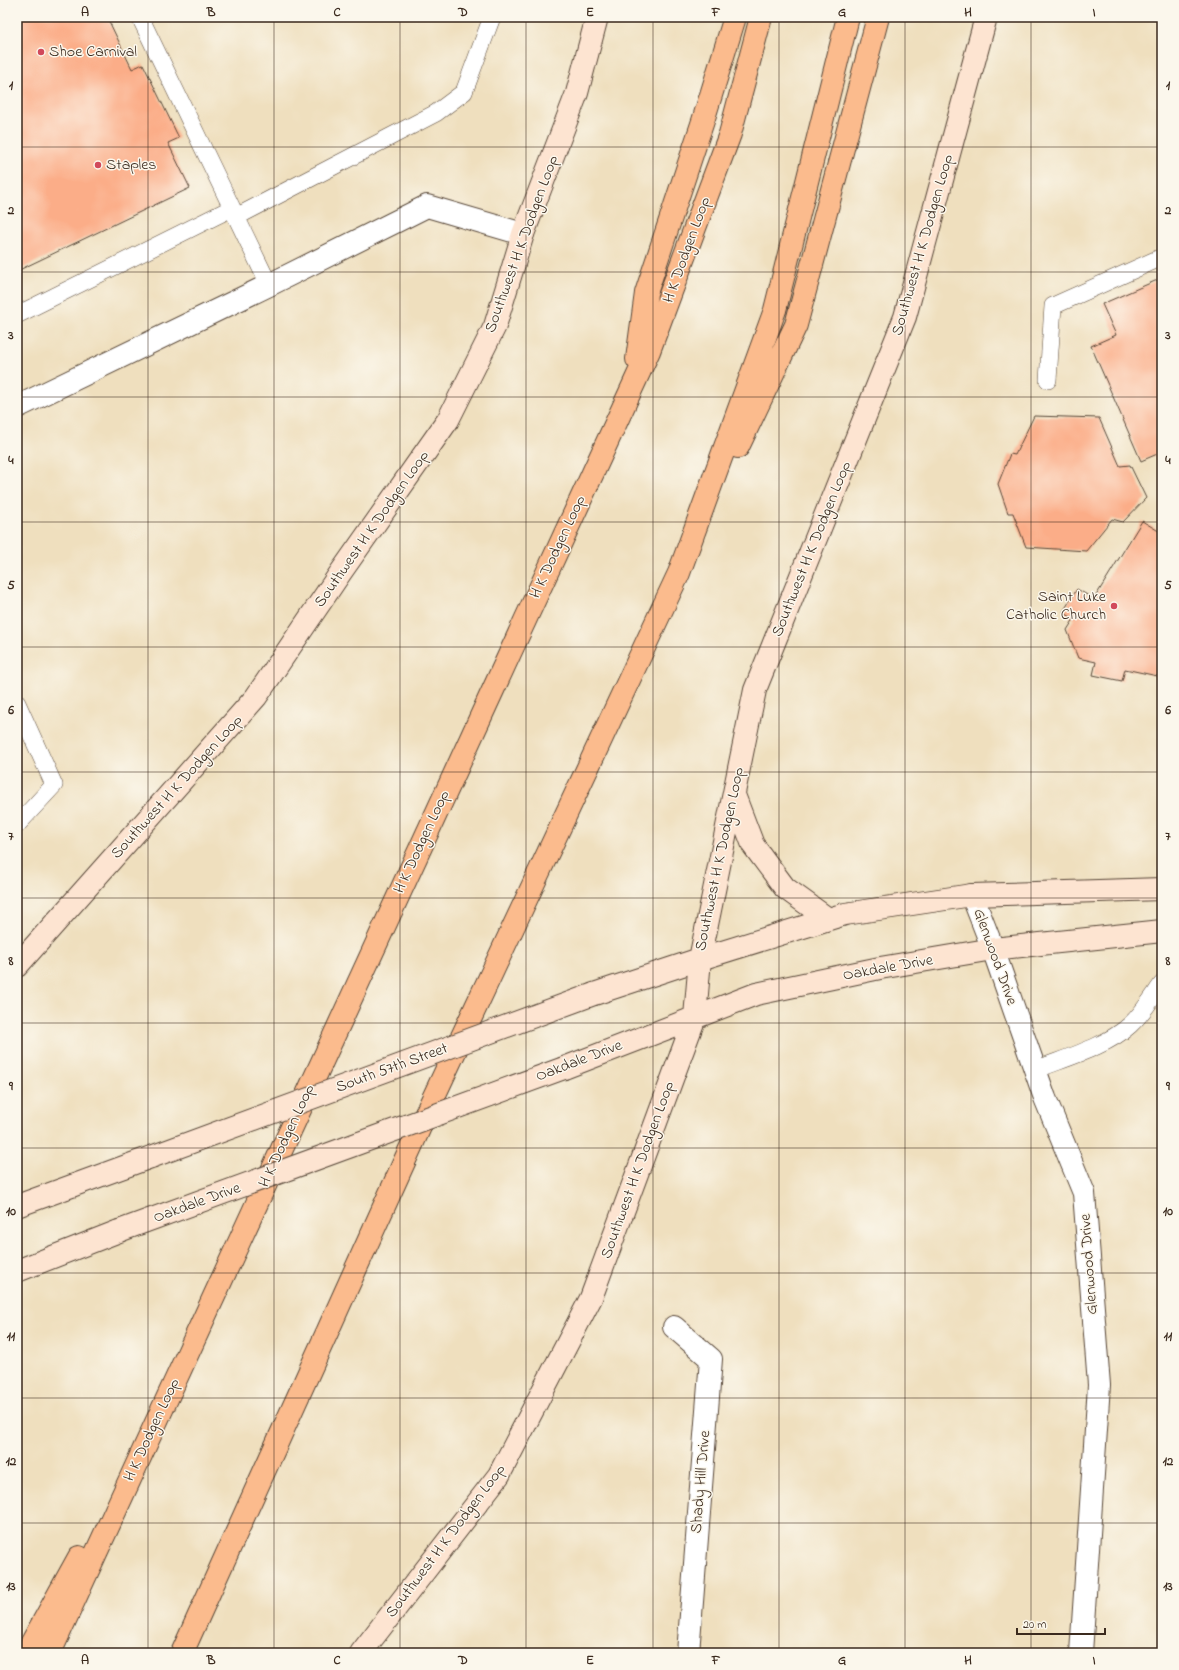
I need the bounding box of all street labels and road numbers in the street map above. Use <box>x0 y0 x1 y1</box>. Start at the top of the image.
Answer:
street label: Southwest H K Dodgen Loop <box>886 151 960 338</box>
street label: Southwest H K Dodgen Loop <box>479 152 565 336</box>
street label: H K Dodgen Loop <box>657 193 717 307</box>
street label: Southwest H K Dodgen Loop <box>308 445 436 613</box>
street label: Southwest H K Dodgen Loop <box>766 457 858 640</box>
street label: H K Dodgen Loop <box>524 491 593 603</box>
street label: Southwest H K Dodgen Loop <box>105 709 249 865</box>
street label: Southwest H K Dodgen Loop <box>689 765 751 953</box>
street label: H K Dodgen Loop <box>388 786 457 898</box>
street label: Glenwood Drive <box>966 905 1024 1009</box>
street label: Oakdale Drive <box>841 948 936 988</box>
street label: Oakdale Drive <box>532 1033 627 1089</box>
street label: South 57th Street <box>333 1036 452 1099</box>
street label: Southwest H K Dodgen Loop <box>595 1078 681 1262</box>
street label: H K Dodgen Loop <box>253 1080 322 1192</box>
street label: Oakdale Drive <box>150 1176 245 1230</box>
street label: Glenwood Drive <box>1073 1212 1104 1315</box>
street label: H K Dodgen Loop <box>118 1374 187 1486</box>
street label: Shady Hill Drive <box>685 1429 718 1535</box>
street label: Southwest H K Dodgen Loop <box>380 1459 512 1623</box>

